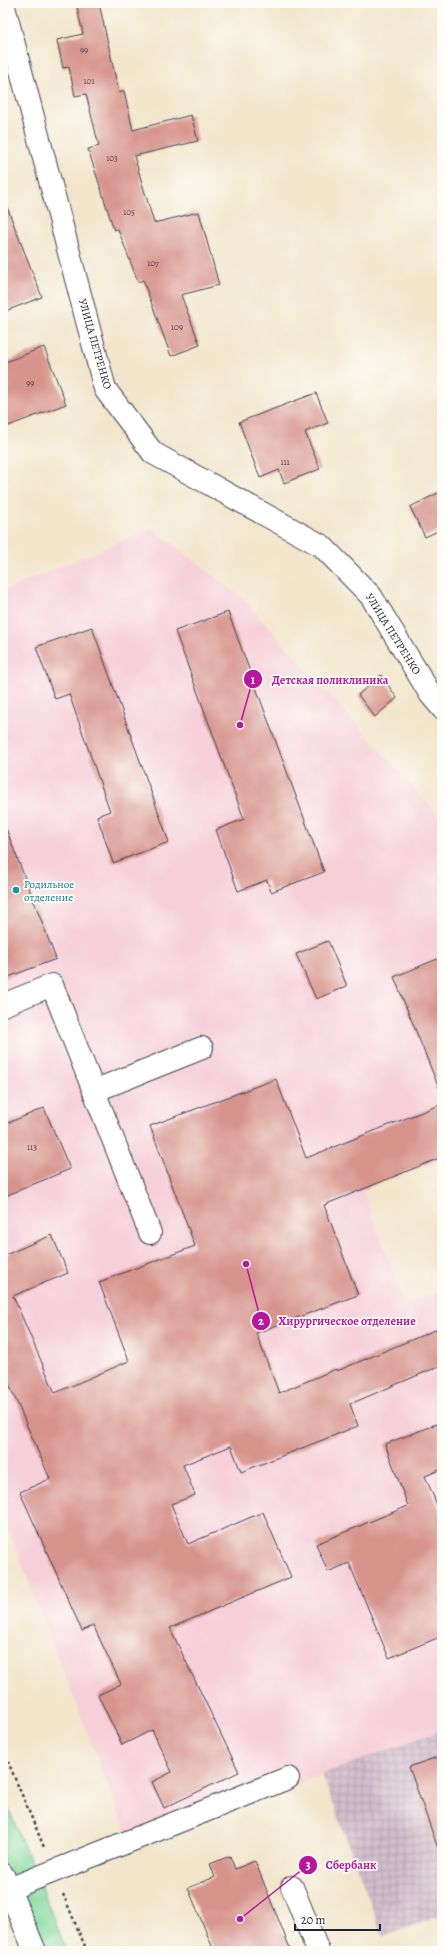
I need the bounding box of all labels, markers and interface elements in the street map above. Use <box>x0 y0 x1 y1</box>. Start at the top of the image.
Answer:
house number: 99 <box>80 44 88 56</box>
house number: 101 <box>84 75 94 87</box>
house number: 103 <box>106 152 118 164</box>
house number: 105 <box>123 206 135 218</box>
house number: 107 <box>147 257 159 269</box>
street label: УЛИЦА ПЕТРЕНКО <box>75 297 115 391</box>
house number: 109 <box>171 321 183 333</box>
house number: 99 <box>26 377 34 389</box>
house number: 111 <box>280 456 290 468</box>
street label: УЛИЦА ПЕТРЕНКО <box>362 590 424 678</box>
callout: Детская поликлиника <box>243 667 396 691</box>
text: 1 <box>251 672 256 688</box>
text: Детская поликлиника <box>272 672 389 688</box>
place label: Родильное отделение <box>24 877 74 905</box>
marker: Родильное отделение <box>11 885 21 895</box>
house number: 113 <box>27 1141 37 1153</box>
callout: Хирургическое отделение <box>251 1309 424 1333</box>
text: 2 <box>258 1313 264 1329</box>
text: Хирургическое отделение <box>278 1313 416 1329</box>
callout: Сбербанк <box>298 1853 385 1877</box>
text: 3 <box>305 1857 311 1873</box>
text: Сбербанк <box>325 1857 377 1873</box>
scale bar <box>295 1906 380 1932</box>
text: 20 m <box>301 1912 325 1928</box>

